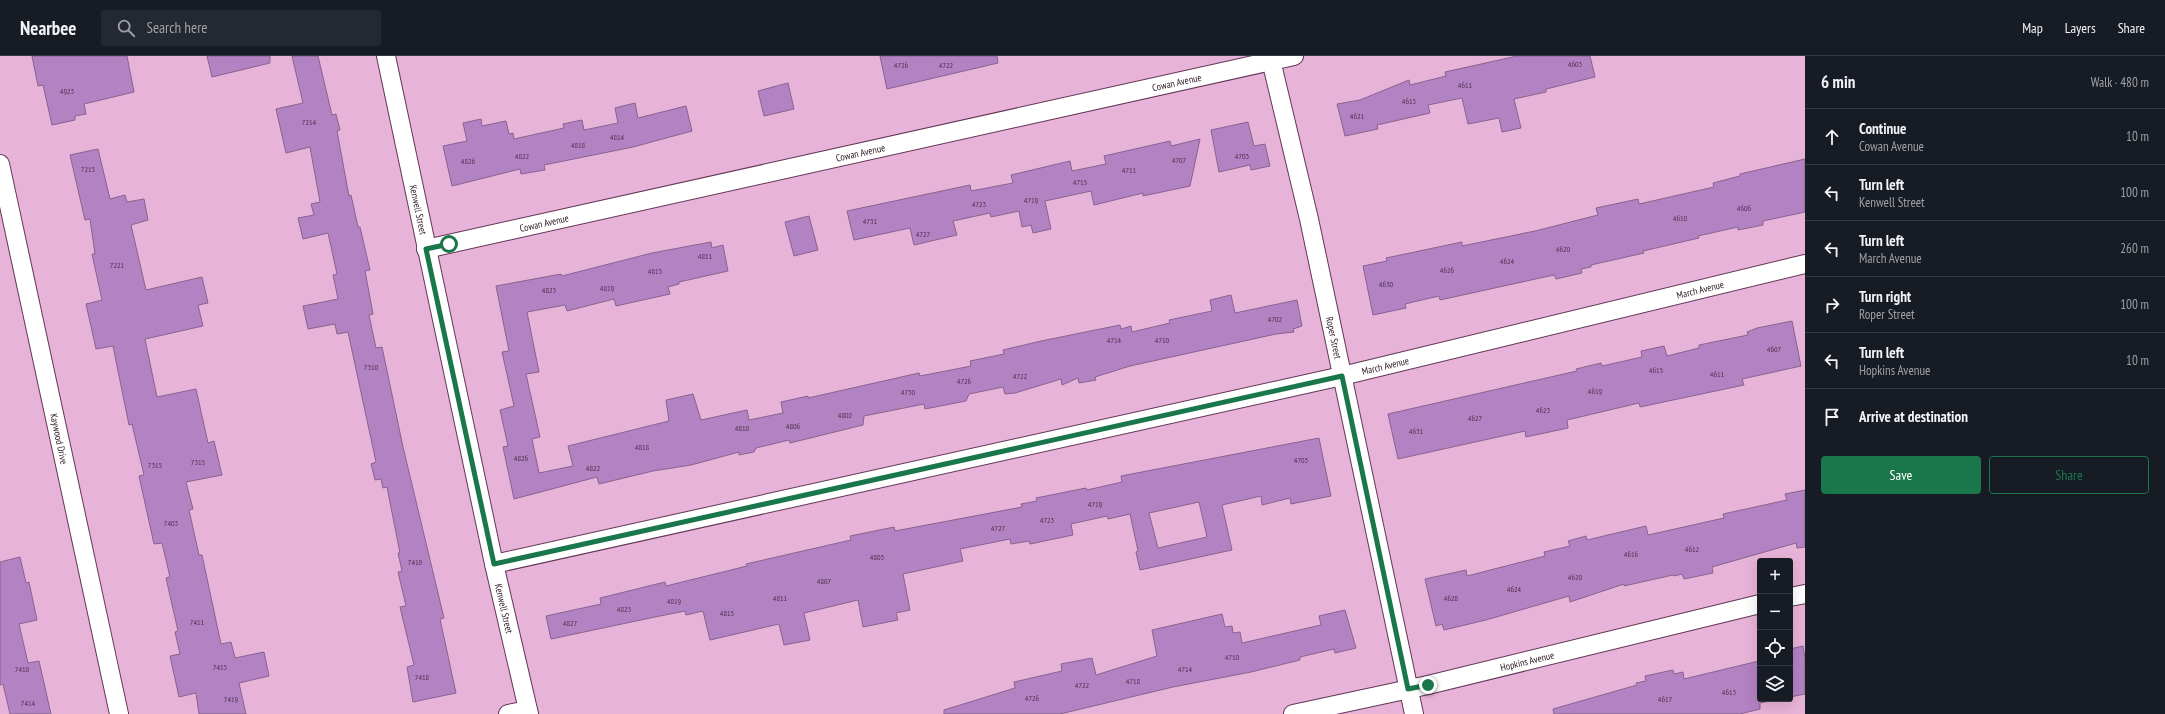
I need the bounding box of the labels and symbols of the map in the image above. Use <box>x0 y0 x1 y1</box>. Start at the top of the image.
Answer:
house number: 4603 <box>1568 59 1583 69</box>
house number: 4726 <box>894 60 909 70</box>
house number: 4722 <box>939 60 954 70</box>
street label: Cowan Avenue <box>1151 71 1203 94</box>
house number: 4611 <box>1458 80 1473 90</box>
house number: 4923 <box>60 86 75 96</box>
house number: 4615 <box>1402 96 1416 106</box>
house number: 4621 <box>1350 111 1365 121</box>
house number: 7214 <box>302 117 317 127</box>
house number: 4814 <box>610 132 625 142</box>
house number: 4818 <box>571 140 586 150</box>
street label: Cowan Avenue <box>835 141 886 165</box>
house number: 4822 <box>515 151 530 161</box>
house number: 4703 <box>1235 151 1250 161</box>
house number: 4707 <box>1172 155 1187 165</box>
house number: 4826 <box>461 156 476 166</box>
house number: 7215 <box>81 164 95 174</box>
house number: 4711 <box>1122 165 1137 175</box>
house number: 4715 <box>1073 177 1087 187</box>
street label: Kenwell Street <box>407 184 430 236</box>
house number: 4719 <box>1024 195 1039 205</box>
house number: 4723 <box>972 199 987 209</box>
house number: 4606 <box>1737 203 1752 213</box>
street label: Cowan Avenue <box>518 211 570 235</box>
house number: 4610 <box>1673 213 1688 223</box>
house number: 4731 <box>863 216 878 226</box>
house number: 4727 <box>916 229 931 239</box>
route start <box>440 235 458 253</box>
house number: 4620 <box>1556 244 1571 254</box>
house number: 4811 <box>698 251 713 261</box>
house number: 4624 <box>1500 256 1515 266</box>
house number: 7221 <box>110 260 125 270</box>
house number: 4626 <box>1440 265 1455 275</box>
house number: 4815 <box>648 266 662 276</box>
street label: March Avenue <box>1675 278 1725 302</box>
house number: 4630 <box>1379 279 1394 289</box>
house number: 4819 <box>600 283 615 293</box>
house number: 4823 <box>542 285 557 295</box>
house number: 4702 <box>1268 314 1283 324</box>
street label: Roper Street <box>1323 316 1345 360</box>
house number: 4714 <box>1107 335 1122 345</box>
house number: 4710 <box>1155 335 1170 345</box>
house number: 4607 <box>1767 344 1782 354</box>
street label: March Avenue <box>1360 354 1410 378</box>
house number: 7310 <box>364 362 379 372</box>
house number: 4615 <box>1649 365 1663 375</box>
house number: 4611 <box>1710 369 1725 379</box>
house number: 4722 <box>1013 371 1028 381</box>
house number: 4726 <box>957 376 972 386</box>
house number: 4619 <box>1588 386 1603 396</box>
house number: 4730 <box>901 387 916 397</box>
house number: 4623 <box>1536 405 1551 415</box>
house number: 4802 <box>838 410 853 420</box>
street label: Kaywood Drive <box>47 412 71 465</box>
house number: 4627 <box>1468 413 1483 423</box>
house number: 4806 <box>786 421 801 431</box>
house number: 4810 <box>735 423 750 433</box>
house number: 4631 <box>1409 426 1424 436</box>
house number: 4818 <box>635 442 650 452</box>
house number: 4826 <box>514 453 529 463</box>
house number: 4703 <box>1294 455 1309 465</box>
house number: 7315 <box>191 457 205 467</box>
house number: 7315 <box>148 460 162 470</box>
house number: 4822 <box>586 463 601 473</box>
house number: 4719 <box>1088 499 1103 509</box>
house number: 4723 <box>1040 515 1055 525</box>
house number: 7403 <box>164 518 179 528</box>
house number: 4727 <box>991 523 1006 533</box>
house number: 4612 <box>1685 544 1700 554</box>
house number: 4616 <box>1624 549 1639 559</box>
house number: 4803 <box>870 552 885 562</box>
house number: 7410 <box>408 557 423 567</box>
house number: 4620 <box>1568 572 1583 582</box>
house number: 4807 <box>817 576 832 586</box>
street label: Kenwell Street <box>492 582 516 635</box>
house number: 4624 <box>1507 584 1522 594</box>
house number: 4811 <box>773 593 788 603</box>
house number: 4628 <box>1444 593 1459 603</box>
house number: 4819 <box>667 596 682 606</box>
house number: 4823 <box>617 604 632 614</box>
house number: 4815 <box>720 608 734 618</box>
house number: 7411 <box>190 617 205 627</box>
house number: 4827 <box>563 618 578 628</box>
street label: Hopkins Avenue <box>1499 648 1555 674</box>
house number: 4710 <box>1225 652 1240 662</box>
house number: 7415 <box>213 662 227 672</box>
house number: 7410 <box>15 664 30 674</box>
house number: 4714 <box>1178 664 1193 674</box>
house number: 7418 <box>415 672 430 682</box>
house number: 4718 <box>1126 676 1141 686</box>
route end <box>1419 676 1437 694</box>
house number: 4722 <box>1075 680 1090 690</box>
house number: 4613 <box>1722 687 1737 697</box>
house number: 4726 <box>1025 693 1040 703</box>
house number: 7419 <box>224 694 239 704</box>
house number: 4617 <box>1658 694 1673 704</box>
house number: 7414 <box>21 698 36 708</box>

